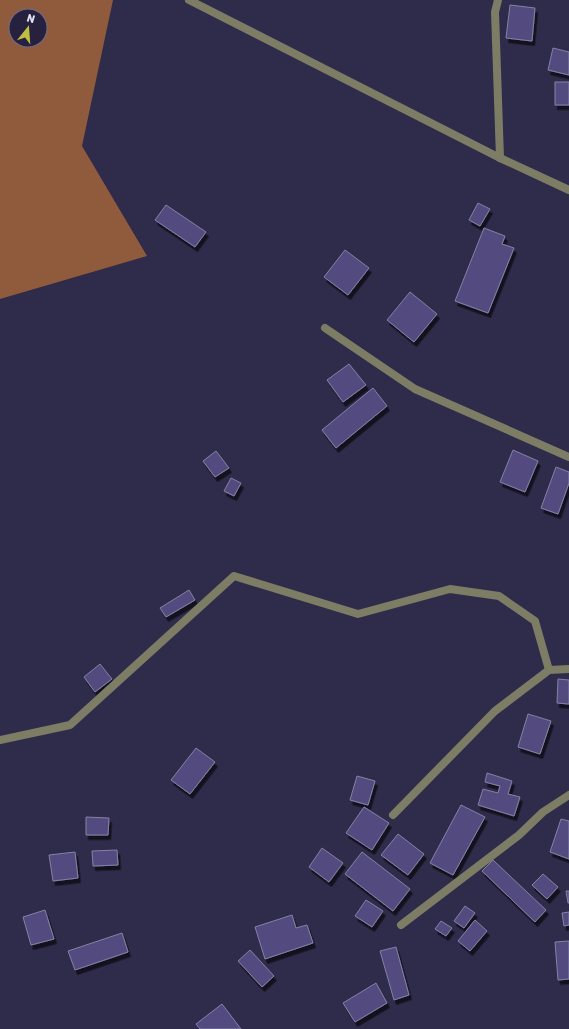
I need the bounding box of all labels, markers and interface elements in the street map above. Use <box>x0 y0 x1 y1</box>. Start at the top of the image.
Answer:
north arrow <box>8 8 48 48</box>
text: N <box>25 12 37 26</box>

